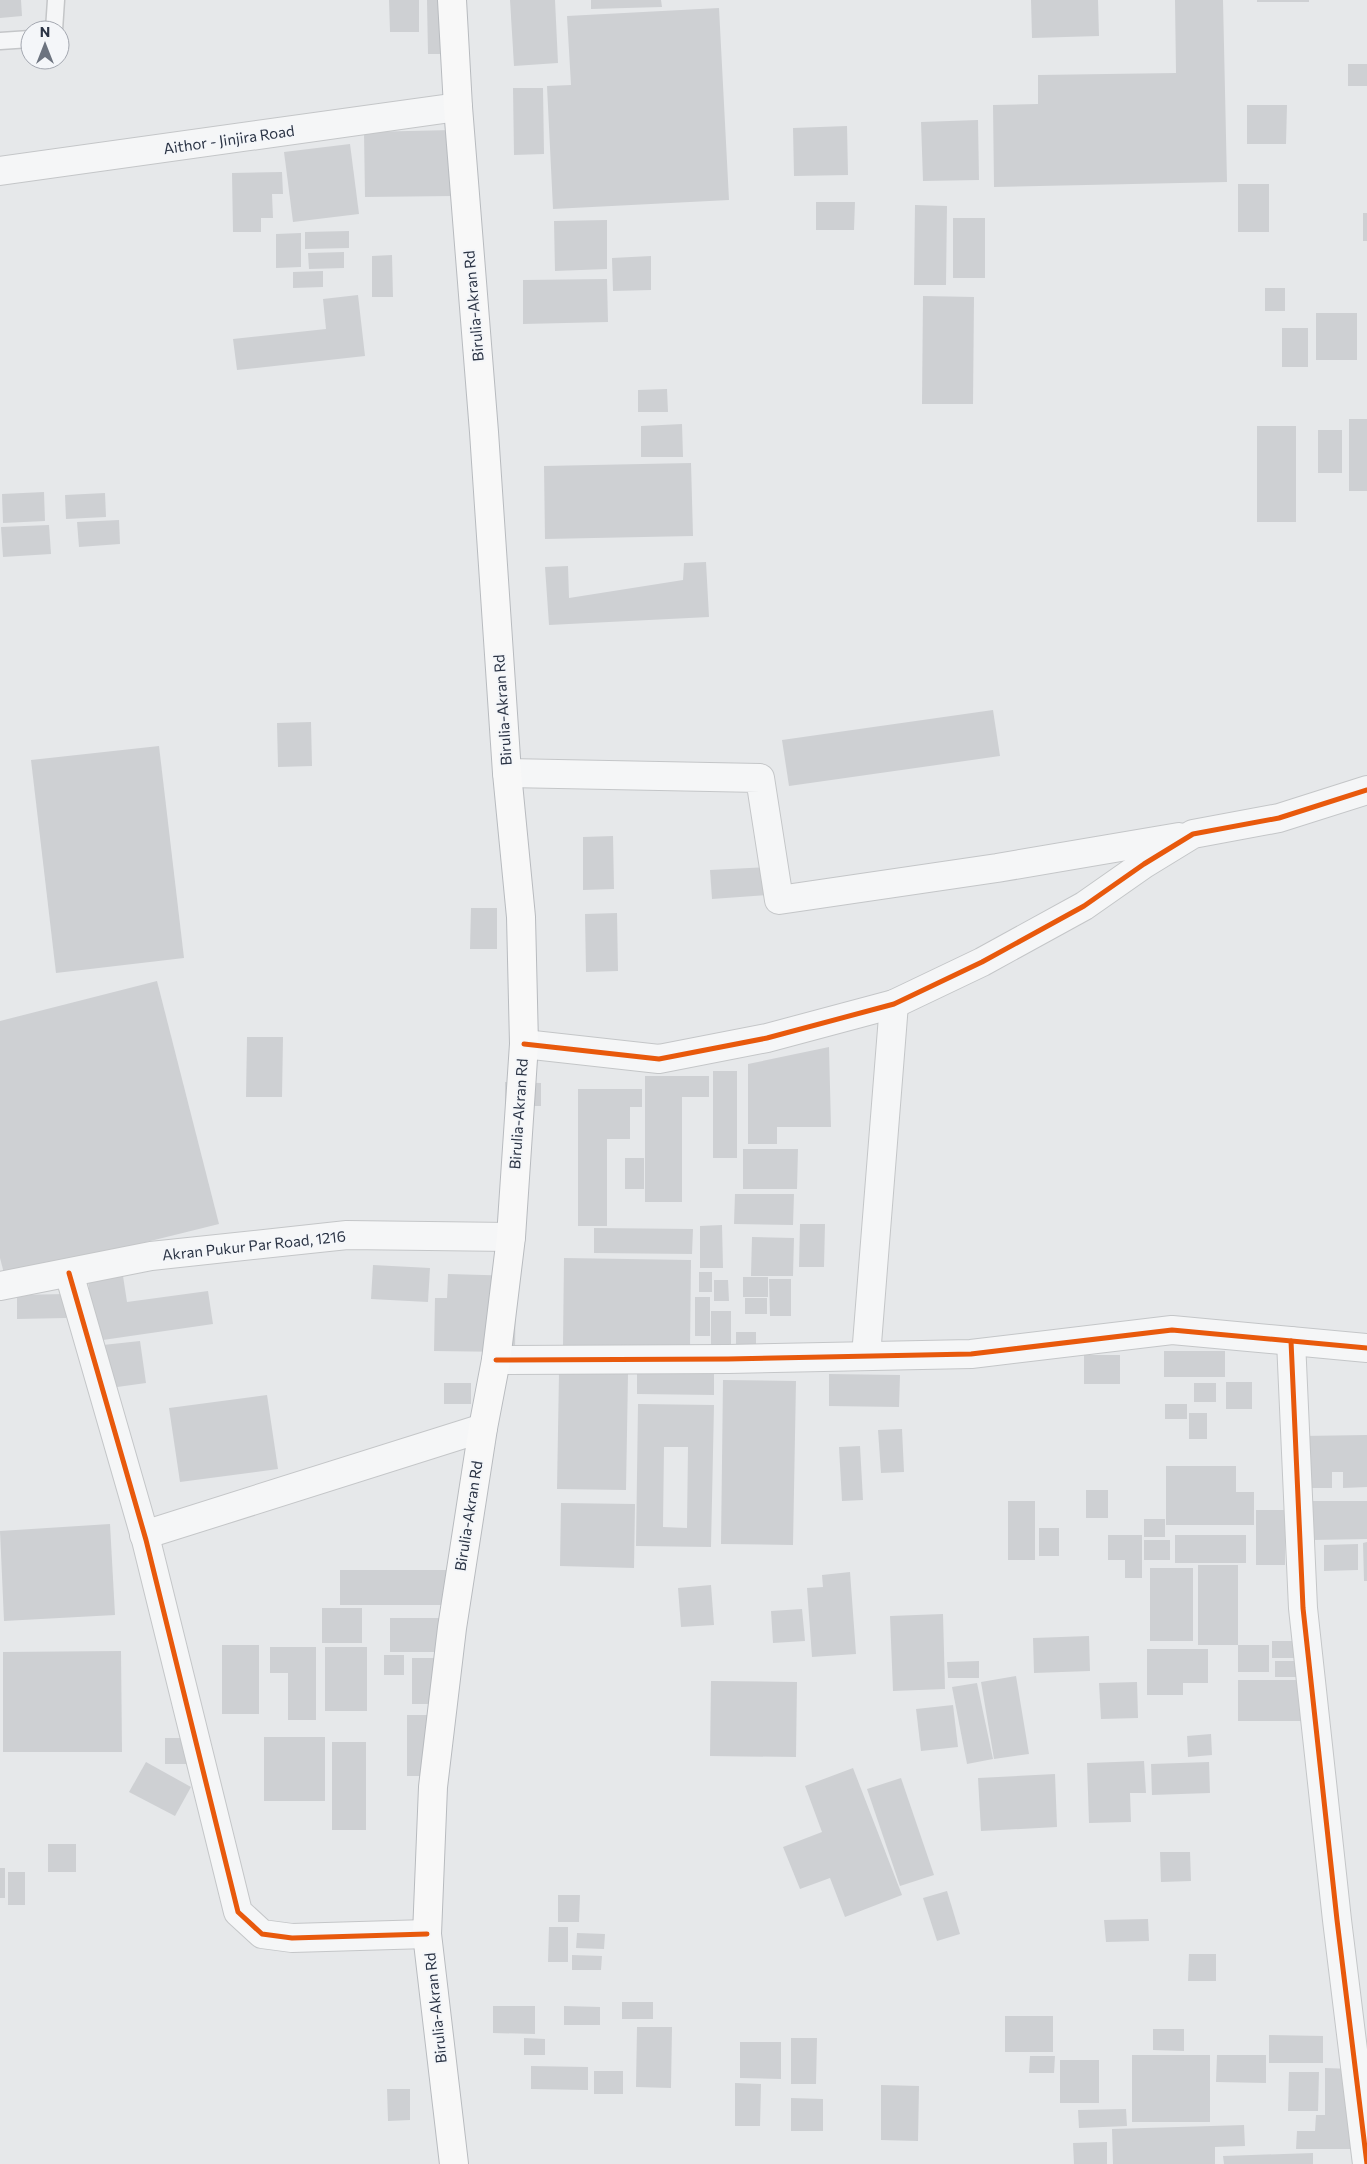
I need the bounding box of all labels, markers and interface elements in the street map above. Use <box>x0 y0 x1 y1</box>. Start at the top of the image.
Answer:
north arrow <box>20 20 70 70</box>
text: N <box>40 23 50 40</box>
street label: Aithor - Jinjira Road <box>162 121 296 157</box>
street label: Birulia-Akran Rd <box>459 250 487 362</box>
street label: Birulia-Akran Rd <box>489 654 515 766</box>
street label: Birulia-Akran Rd <box>505 1058 531 1170</box>
street label: Akran Pukur Par Road, 1216 <box>161 1226 347 1264</box>
street label: Birulia-Akran Rd <box>450 1459 486 1572</box>
street label: Birulia-Akran Rd <box>420 1952 450 2064</box>

